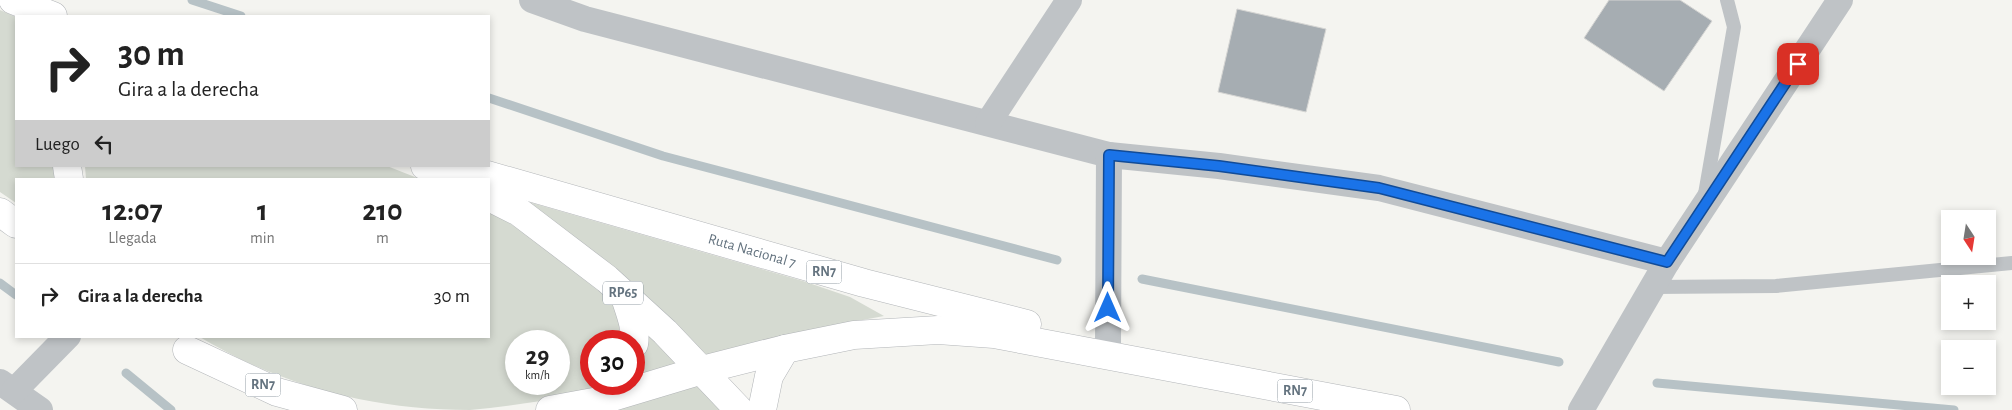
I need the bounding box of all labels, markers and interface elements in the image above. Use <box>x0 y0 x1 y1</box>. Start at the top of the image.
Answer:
icon: right <box>35 35 100 100</box>
text: 30 m <box>118 37 185 72</box>
pin <box>1777 43 1819 85</box>
icon: arrive <box>1784 50 1812 78</box>
text: Gira a la derecha <box>118 78 259 100</box>
icon: left <box>90 130 118 158</box>
text: Luego <box>35 135 80 154</box>
text: 12:07 <box>102 196 163 226</box>
text: 1 <box>257 196 268 226</box>
text: 210 <box>362 196 403 226</box>
north arrow <box>1941 210 1996 265</box>
map controls <box>1941 210 1996 395</box>
text: Llegada <box>108 230 157 246</box>
text: min <box>250 230 275 246</box>
text: m <box>376 230 389 246</box>
street label: Ruta Nacional 7 <box>706 231 798 271</box>
road number: RN7 <box>806 260 842 284</box>
button: + <box>1941 275 1996 330</box>
position arrow <box>1081 281 1133 333</box>
icon: right <box>35 282 63 310</box>
road number: RP65 <box>603 282 643 304</box>
text: Gira a la derecha <box>78 287 203 306</box>
text: 30 m <box>434 287 470 306</box>
speed limit sign: 30 <box>580 330 645 395</box>
button: − <box>1941 340 1996 395</box>
text: 29 <box>526 344 549 369</box>
text: km/h <box>525 369 550 381</box>
road number: RN7 <box>246 374 280 396</box>
road number: RN7 <box>1278 380 1312 402</box>

